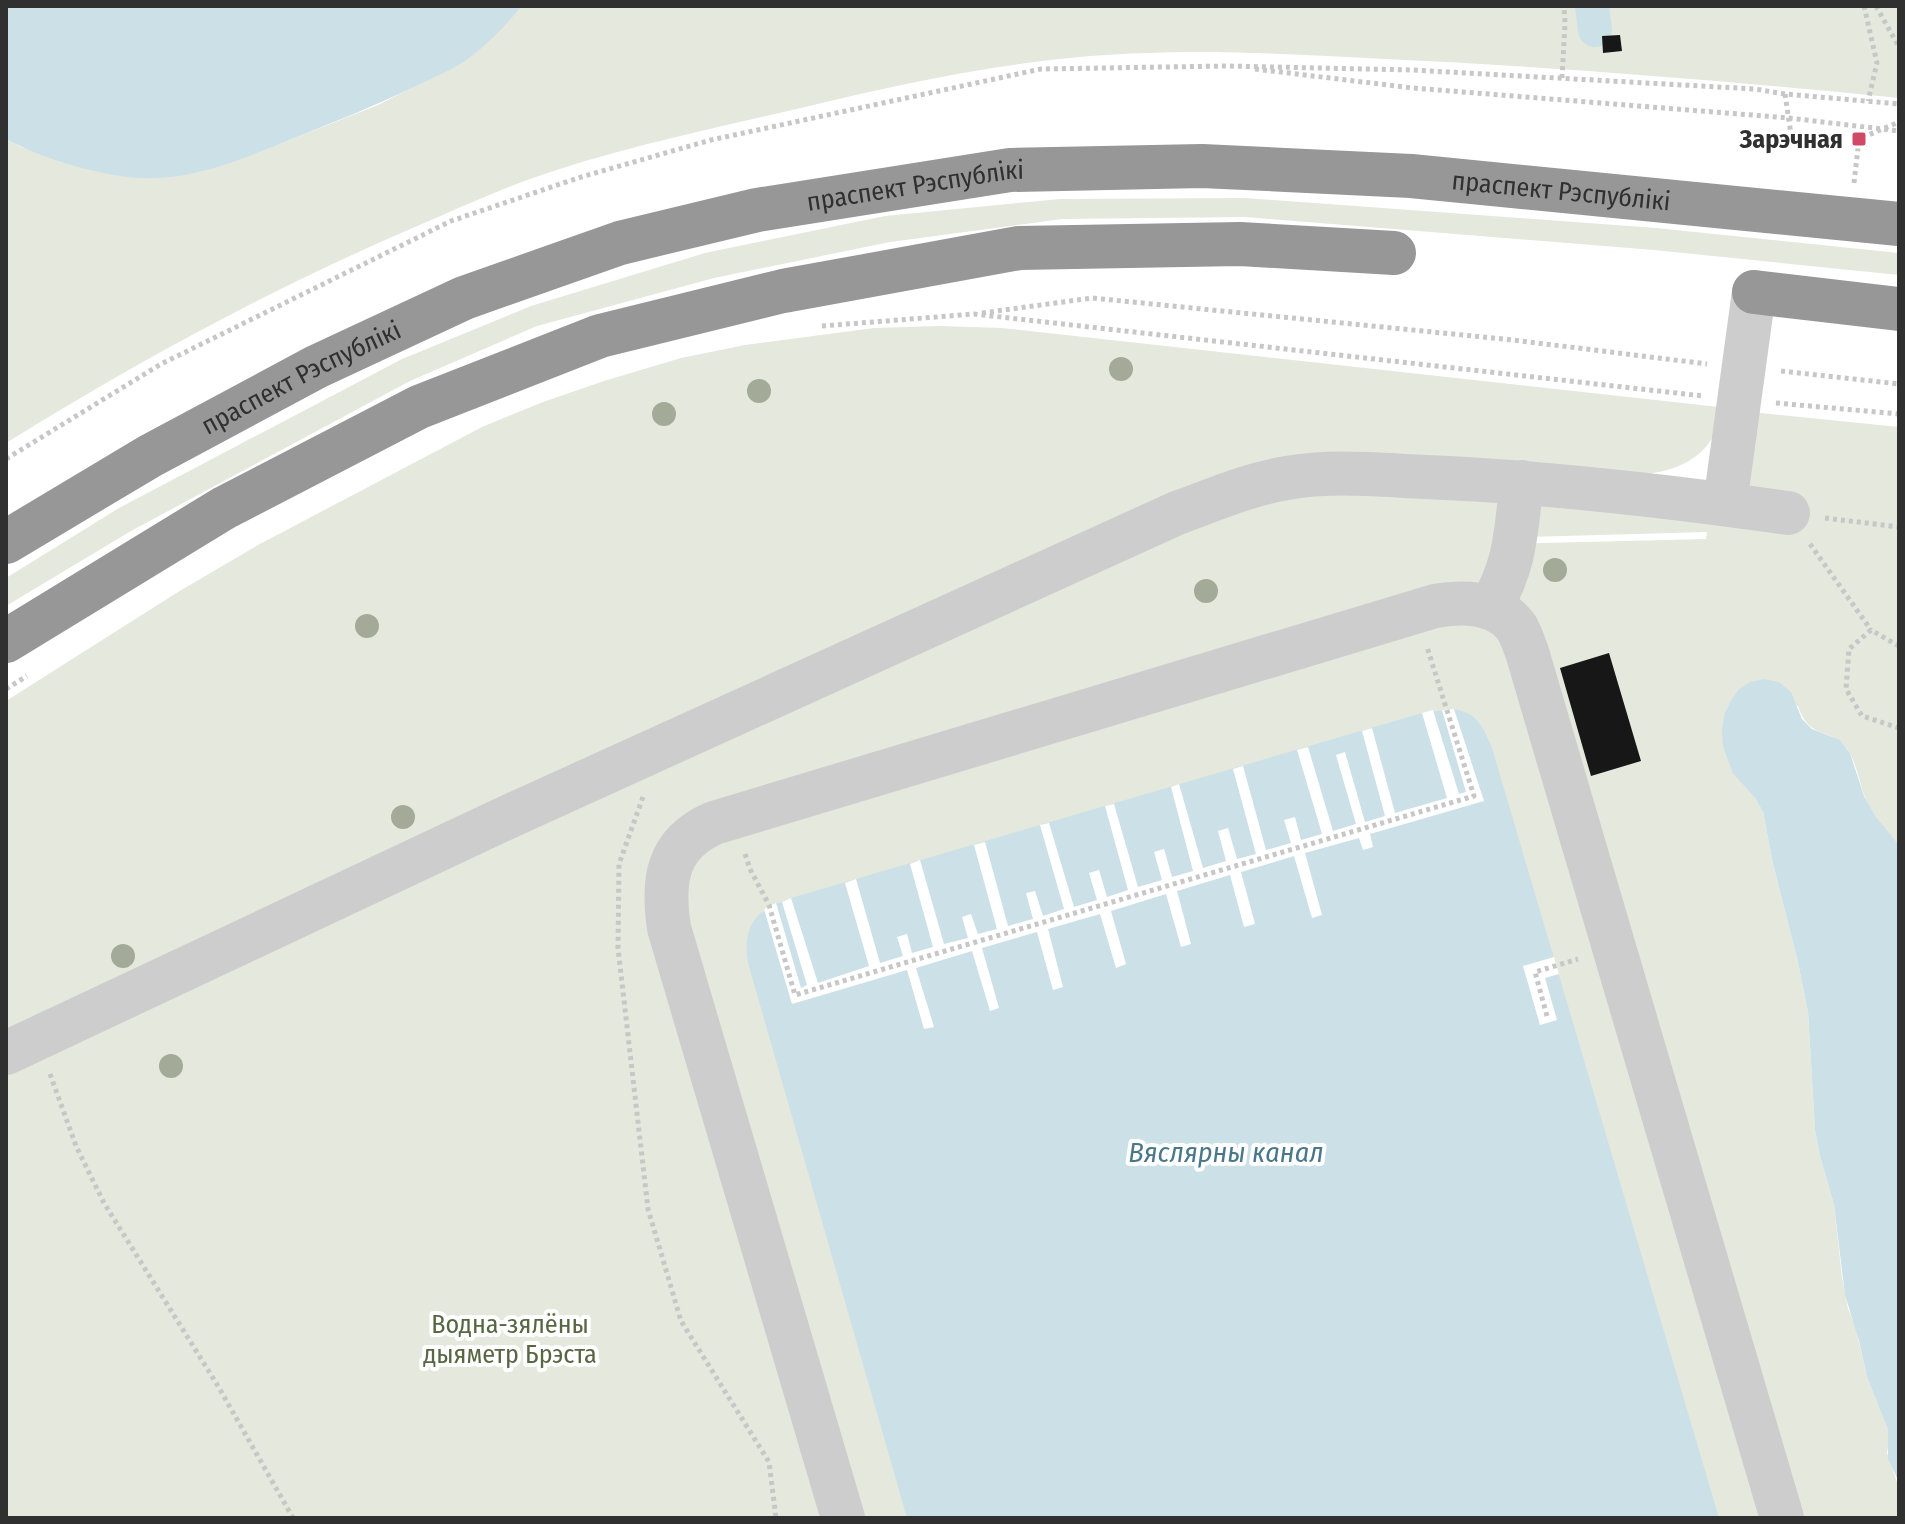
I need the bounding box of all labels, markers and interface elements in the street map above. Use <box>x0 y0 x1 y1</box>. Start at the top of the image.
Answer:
place label: Зарэчная <box>1738 124 1843 155</box>
marker: Зарэчная <box>1850 130 1868 148</box>
street label: праспект Рэспублікі <box>805 155 1024 218</box>
street label: праспект Рэспублікі <box>1450 165 1672 217</box>
street label: праспект Рэспублікі <box>196 315 406 441</box>
water label: Вяслярны канал <box>1128 1136 1324 1169</box>
park label: Водна-зялёны дыяметр Брэста <box>423 1309 597 1370</box>

